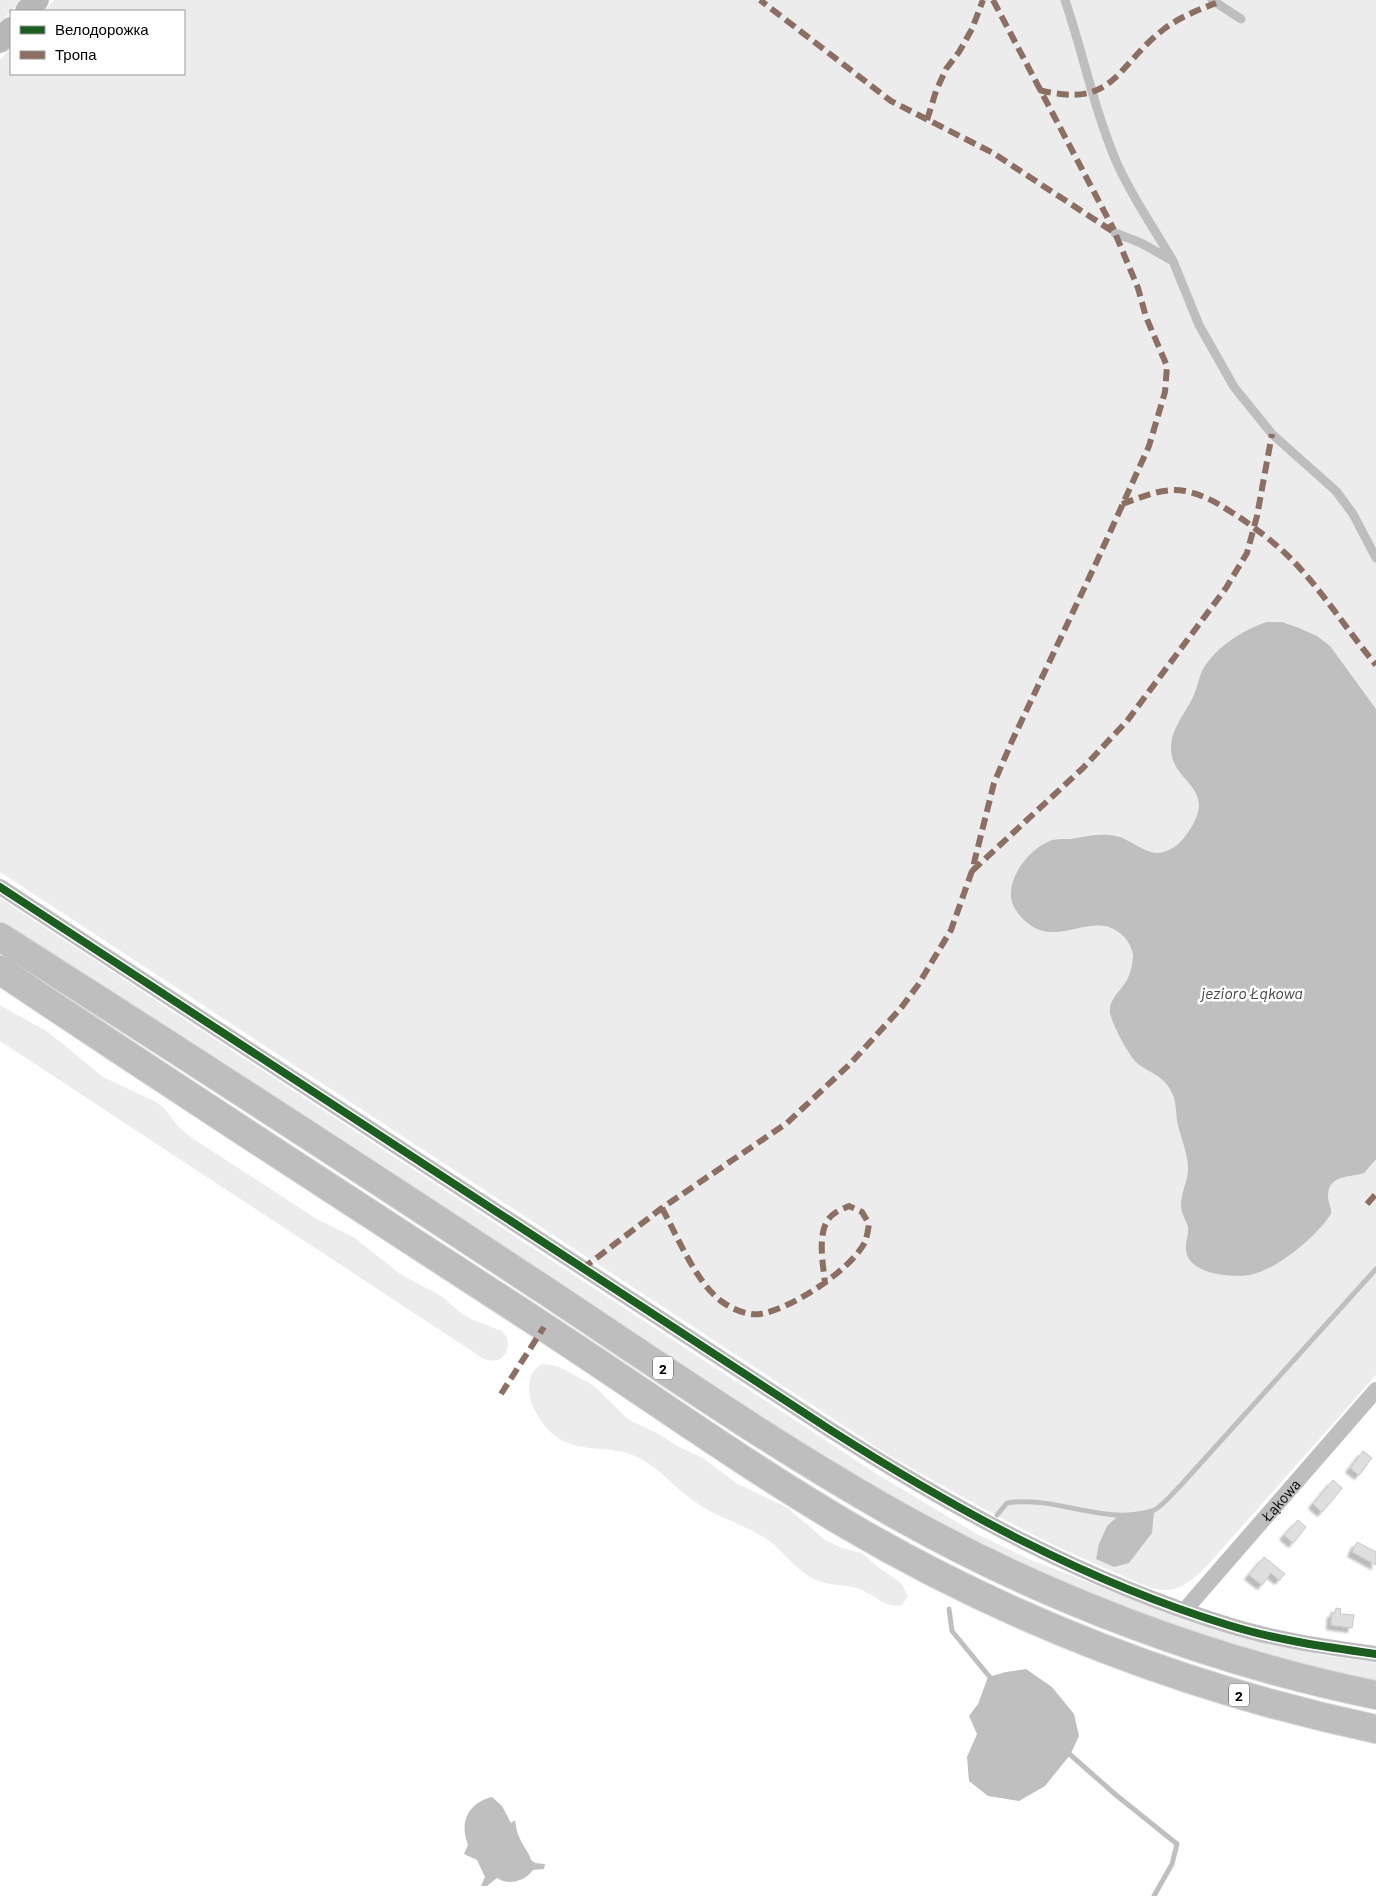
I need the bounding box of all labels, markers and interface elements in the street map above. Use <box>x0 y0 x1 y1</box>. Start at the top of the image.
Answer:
legend <box>10 10 185 75</box>
text: Велодорожка <box>55 20 149 38</box>
text: Тропа <box>55 45 97 63</box>
water label: jezioro Łąkowa <box>1199 983 1303 1002</box>
road number: 2 <box>653 1356 673 1380</box>
street label: Łąkowa <box>1257 1475 1304 1525</box>
road number: 2 <box>1229 1684 1249 1706</box>

